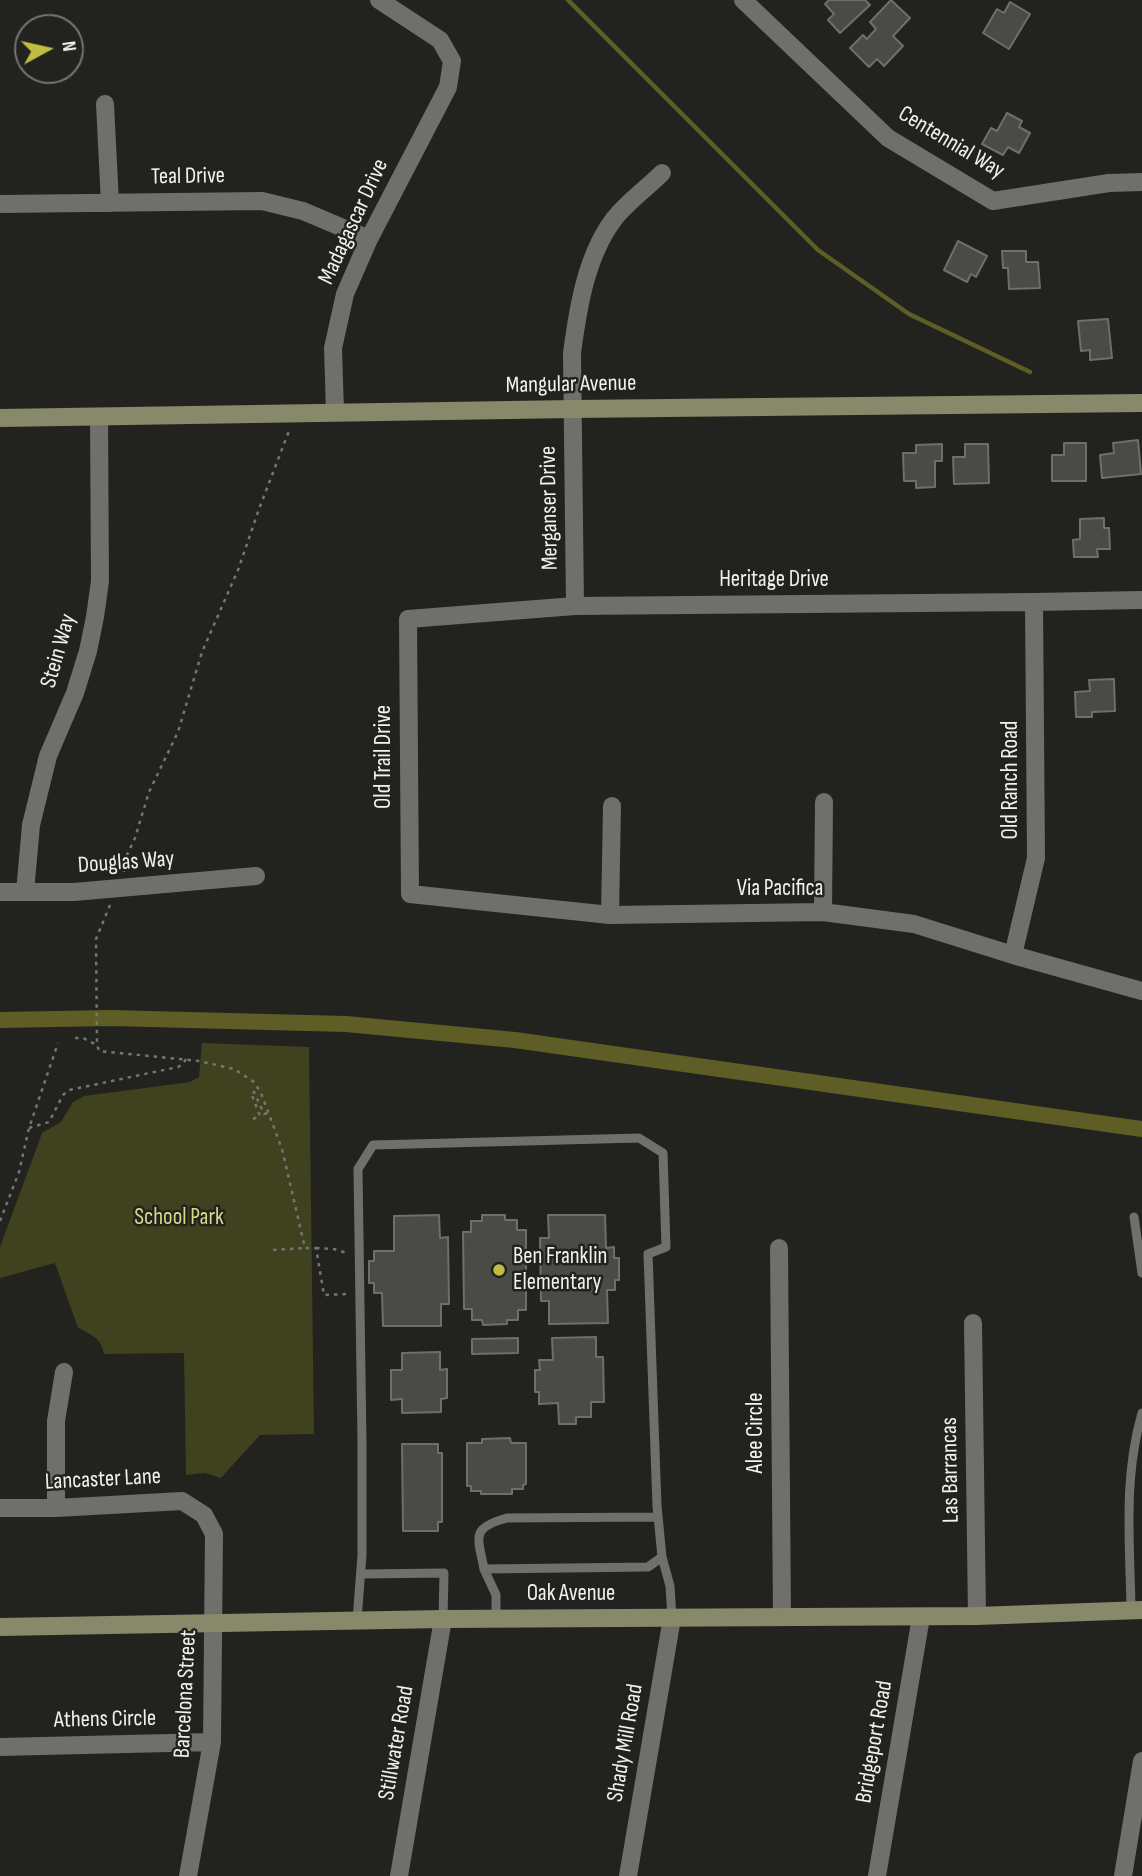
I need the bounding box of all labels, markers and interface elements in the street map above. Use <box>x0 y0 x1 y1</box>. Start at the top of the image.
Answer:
north arrow <box>14 14 84 84</box>
text: N <box>56 40 80 53</box>
street label: Centennial Way <box>893 101 1009 185</box>
street label: Madagascar Drive <box>313 155 395 289</box>
street label: Teal Drive <box>151 163 225 191</box>
street label: Mangular Avenue <box>505 370 637 400</box>
street label: Merganser Drive <box>535 446 565 570</box>
street label: Heritage Drive <box>719 566 829 594</box>
street label: Stein Way <box>35 611 83 691</box>
street label: Old Trail Drive <box>370 705 398 809</box>
street label: Old Ranch Road <box>997 721 1025 839</box>
street label: Douglas Way <box>77 846 175 880</box>
street label: Via Pacifica <box>737 875 823 903</box>
park label: School Park <box>134 1204 224 1232</box>
place label: Ben Franklin Elementary <box>513 1243 607 1297</box>
marker: Ben Franklin Elementary <box>491 1262 507 1278</box>
street label: Alee Circle <box>742 1393 770 1473</box>
street label: Las Barrancas <box>936 1417 966 1523</box>
street label: Lancaster Lane <box>44 1463 162 1497</box>
street label: Oak Avenue <box>527 1580 615 1608</box>
street label: Barcelona Street <box>169 1629 203 1759</box>
street label: Bridgeport Road <box>851 1679 899 1805</box>
street label: Shady Mill Road <box>602 1682 650 1804</box>
street label: Stillwater Road <box>373 1684 421 1802</box>
street label: Athens Circle <box>54 1705 156 1735</box>

